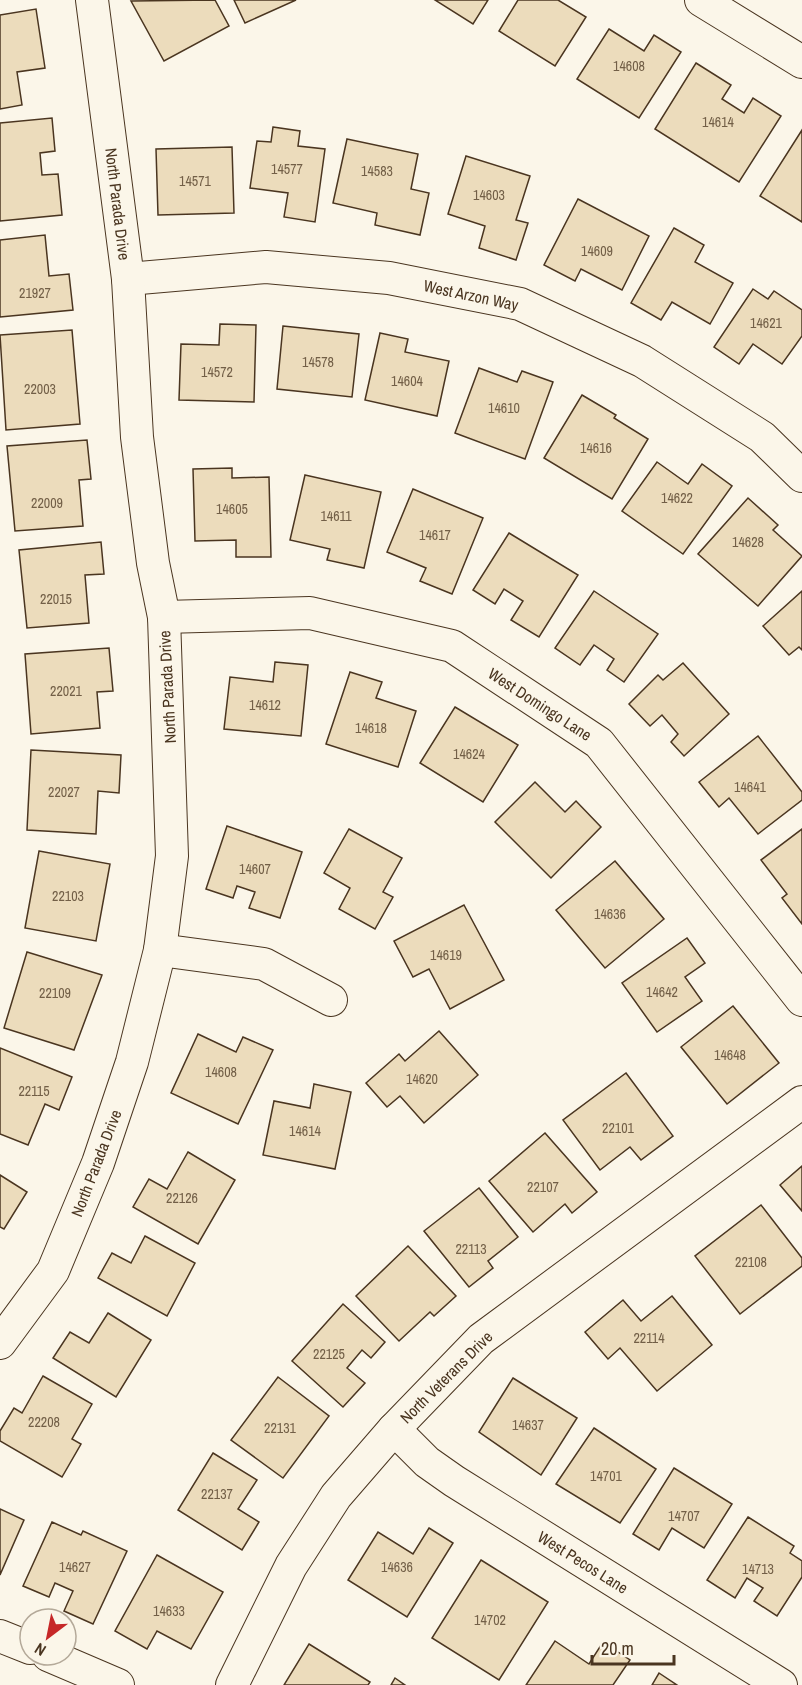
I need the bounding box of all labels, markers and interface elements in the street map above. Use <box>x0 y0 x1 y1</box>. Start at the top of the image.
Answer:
house number: 14608 <box>613 57 645 75</box>
house number: 14614 <box>702 113 735 131</box>
street label: North Parada Drive <box>100 147 136 261</box>
house number: 14577 <box>271 160 303 178</box>
house number: 14583 <box>361 162 393 180</box>
house number: 14571 <box>179 172 212 190</box>
house number: 14603 <box>473 186 505 204</box>
house number: 14609 <box>581 242 613 260</box>
street label: West Arzon Way <box>422 274 521 316</box>
house number: 21927 <box>19 284 51 302</box>
house number: 14621 <box>750 314 783 332</box>
house number: 14578 <box>302 353 334 371</box>
house number: 14572 <box>201 363 233 381</box>
house number: 14604 <box>391 372 424 390</box>
house number: 22003 <box>24 380 56 398</box>
house number: 14610 <box>488 399 520 417</box>
house number: 14616 <box>580 439 612 457</box>
house number: 14622 <box>661 489 693 507</box>
house number: 22009 <box>31 494 63 512</box>
house number: 14605 <box>216 500 248 518</box>
house number: 14611 <box>320 507 352 525</box>
house number: 14617 <box>419 526 451 544</box>
house number: 14628 <box>732 533 764 551</box>
house number: 22015 <box>40 590 72 608</box>
street label: North Parada Drive <box>153 630 181 744</box>
street label: West Domingo Lane <box>484 662 596 746</box>
house number: 22021 <box>50 682 83 700</box>
house number: 14612 <box>249 696 281 714</box>
house number: 14618 <box>355 719 387 737</box>
house number: 14624 <box>453 745 486 763</box>
house number: 14641 <box>734 778 767 796</box>
house number: 22027 <box>48 783 80 801</box>
house number: 14607 <box>239 860 271 878</box>
house number: 22103 <box>52 887 84 905</box>
house number: 14636 <box>594 905 626 923</box>
house number: 14619 <box>430 946 462 964</box>
house number: 14642 <box>646 983 678 1001</box>
house number: 22109 <box>39 984 71 1002</box>
house number: 14648 <box>714 1046 746 1064</box>
house number: 14608 <box>205 1063 237 1081</box>
house number: 14620 <box>406 1070 438 1088</box>
house number: 22115 <box>18 1082 50 1100</box>
street label: North Parada Drive <box>65 1106 127 1220</box>
house number: 22101 <box>602 1119 635 1137</box>
house number: 14614 <box>289 1122 322 1140</box>
house number: 22107 <box>527 1178 559 1196</box>
house number: 22126 <box>166 1189 198 1207</box>
house number: 22113 <box>455 1240 487 1258</box>
house number: 22108 <box>735 1253 767 1271</box>
street label: North Veterans Drive <box>395 1326 497 1428</box>
house number: 22114 <box>633 1329 665 1347</box>
house number: 22125 <box>313 1345 345 1363</box>
house number: 22208 <box>28 1413 60 1431</box>
house number: 14637 <box>512 1416 544 1434</box>
house number: 22131 <box>264 1419 297 1437</box>
house number: 14701 <box>590 1467 623 1485</box>
house number: 22137 <box>201 1485 233 1503</box>
house number: 14707 <box>668 1507 700 1525</box>
street label: West Pecos Lane <box>534 1525 632 1599</box>
house number: 14627 <box>59 1558 91 1576</box>
house number: 14636 <box>381 1558 413 1576</box>
house number: 14713 <box>742 1560 774 1578</box>
house number: 14633 <box>153 1602 185 1620</box>
north arrow <box>18 1607 78 1667</box>
house number: 14702 <box>474 1611 506 1629</box>
scale bar <box>592 1628 674 1666</box>
text: 20 m <box>601 1636 634 1661</box>
text: N <box>30 1638 50 1662</box>

